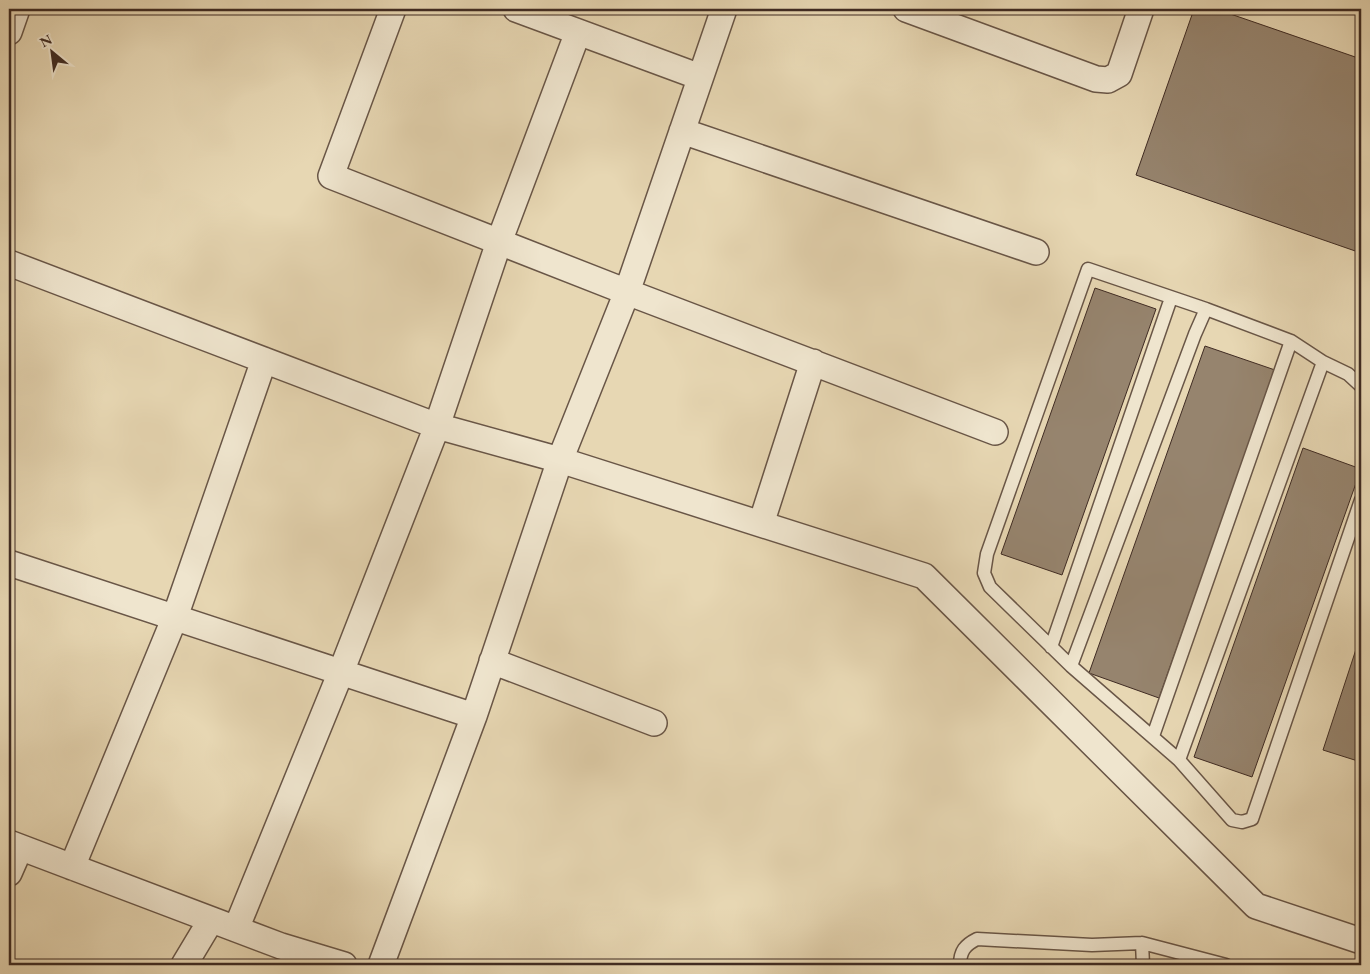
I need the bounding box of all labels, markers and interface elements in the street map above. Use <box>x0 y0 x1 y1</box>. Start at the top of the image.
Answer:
north arrow <box>28 28 78 78</box>
text: N <box>36 30 56 51</box>

